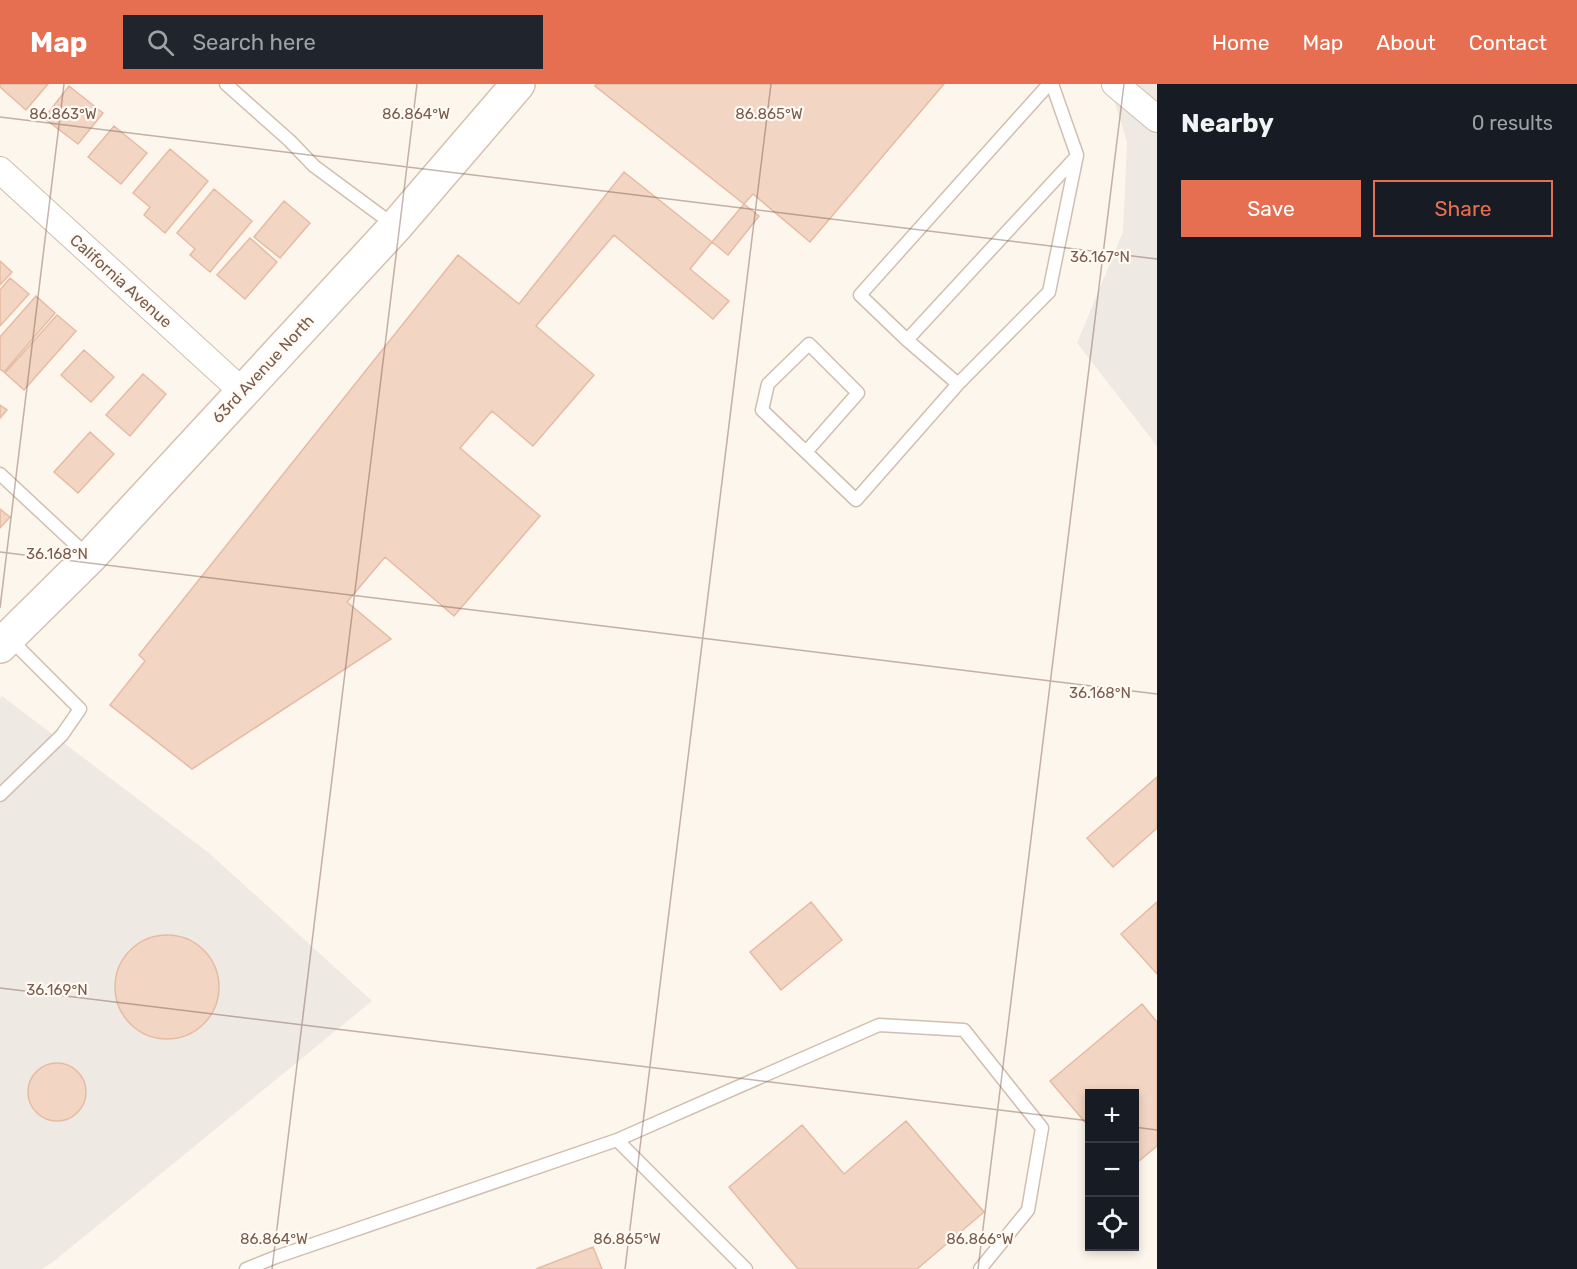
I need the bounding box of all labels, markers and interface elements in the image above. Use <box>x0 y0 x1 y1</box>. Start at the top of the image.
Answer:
search box <box>123 15 543 69</box>
text: Map <box>30 26 87 59</box>
icon: search <box>144 26 177 59</box>
text: Search here <box>192 29 316 56</box>
text: Home <box>1212 30 1269 55</box>
text: Map <box>1302 30 1343 55</box>
text: About <box>1376 30 1436 55</box>
text: Contact <box>1469 30 1547 55</box>
text: 86.863°W <box>29 105 97 123</box>
text: 86.864°W <box>382 105 450 123</box>
text: 86.865°W <box>735 105 803 123</box>
text: Nearby <box>1181 108 1274 139</box>
text: 0 results <box>1472 111 1553 135</box>
button: Save <box>1181 180 1361 237</box>
button: Share <box>1373 180 1553 237</box>
street label: California Avenue <box>66 230 176 332</box>
text: 36.167°N <box>1070 248 1130 266</box>
street label: 63rd Avenue North <box>208 311 318 427</box>
text: 36.168°N <box>26 545 88 563</box>
text: 36.168°N <box>1069 684 1131 702</box>
text: 36.169°N <box>26 981 88 999</box>
map controls <box>1085 1089 1139 1251</box>
button: + <box>1085 1089 1139 1143</box>
button: − <box>1085 1143 1139 1197</box>
button: locate <box>1085 1197 1139 1251</box>
text: 86.864°W <box>240 1230 308 1248</box>
text: 86.865°W <box>593 1230 661 1248</box>
text: 86.866°W <box>946 1230 1014 1248</box>

